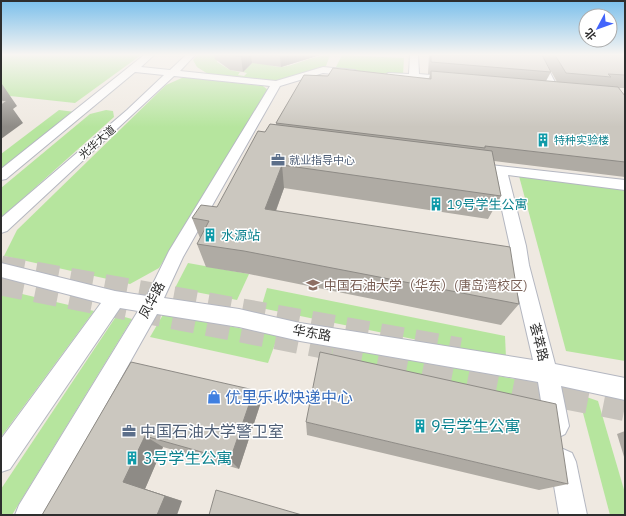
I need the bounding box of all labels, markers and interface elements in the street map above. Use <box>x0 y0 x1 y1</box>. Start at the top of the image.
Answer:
north arrow <box>578 8 618 48</box>
text: 北 <box>582 26 599 43</box>
street label: 光华大道 <box>76 122 118 162</box>
building icon: 特种实验楼 <box>535 132 551 148</box>
place label: 特种实验楼 <box>554 133 609 147</box>
office icon: 就业指导中心 <box>270 152 286 168</box>
place label: 就业指导中心 <box>289 153 355 167</box>
building icon: 19号学生公寓 <box>428 196 444 212</box>
place label: 19号学生公寓 <box>447 196 528 213</box>
building icon: 水源站 <box>202 227 218 243</box>
place label: 水源站 <box>221 227 260 244</box>
school or university icon: 中国石油大学（华东）(唐岛湾校区) <box>305 277 321 293</box>
place label: 中国石油大学（华东）(唐岛湾校区) <box>324 277 528 294</box>
street label: 凤华路 <box>135 279 169 321</box>
street label: 华东路 <box>291 321 333 345</box>
street label: 荟萃路 <box>526 321 552 363</box>
place label: 优里乐收快递中心 <box>225 387 353 407</box>
shop icon: 优里乐收快递中心 <box>206 389 222 405</box>
place label: 9号学生公寓 <box>431 416 521 436</box>
building icon: 9号学生公寓 <box>412 418 428 434</box>
place label: 中国石油大学警卫室 <box>140 421 284 441</box>
office icon: 中国石油大学警卫室 <box>121 423 137 439</box>
place label: 3号学生公寓 <box>143 448 233 468</box>
building icon: 3号学生公寓 <box>124 450 140 466</box>

